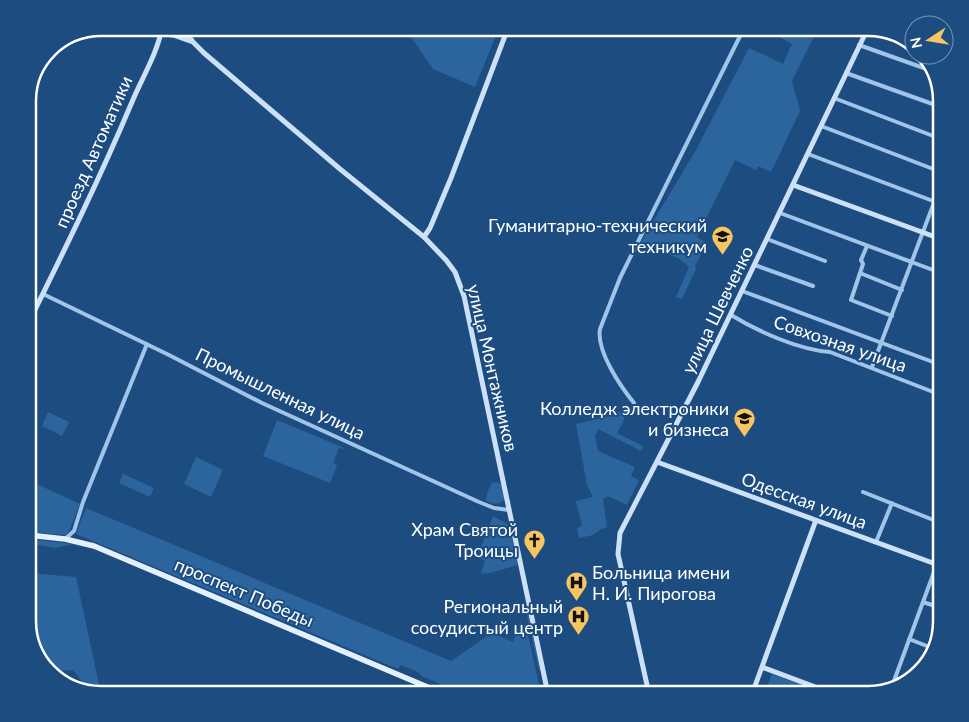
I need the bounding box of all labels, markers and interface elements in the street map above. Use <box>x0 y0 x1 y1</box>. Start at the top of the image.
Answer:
north arrow <box>904 15 954 65</box>
text: N <box>906 36 925 50</box>
street label: проезд Автоматики <box>50 72 137 231</box>
place label: Гуманитарно-технический техникум <box>488 214 707 257</box>
school or university icon: Гуманитарно-технический техникум <box>711 224 735 255</box>
street label: улица Шевченко <box>677 242 758 377</box>
street label: улица Монтажников <box>463 282 523 454</box>
street label: Совхозная улица <box>771 310 910 376</box>
street label: Промышленная улица <box>192 342 369 444</box>
place label: Колледж электроники и бизнеса <box>540 397 729 440</box>
school or university icon: Колледж электроники и бизнеса <box>733 407 757 438</box>
street label: Одесская улица <box>739 467 870 533</box>
place label: Храм Святой Троицы <box>411 518 518 561</box>
church icon: Храм Святой Троицы <box>522 528 546 559</box>
street label: проспект Победы <box>172 553 317 631</box>
place label: Больница имени Н. И. Пирогова <box>592 561 730 604</box>
hospital icon: Больница имени Н. И. Пирогова <box>564 571 588 602</box>
place label: Региональный сосудистый центр <box>411 595 563 638</box>
hospital icon: Региональный сосудистый центр <box>567 605 591 636</box>

